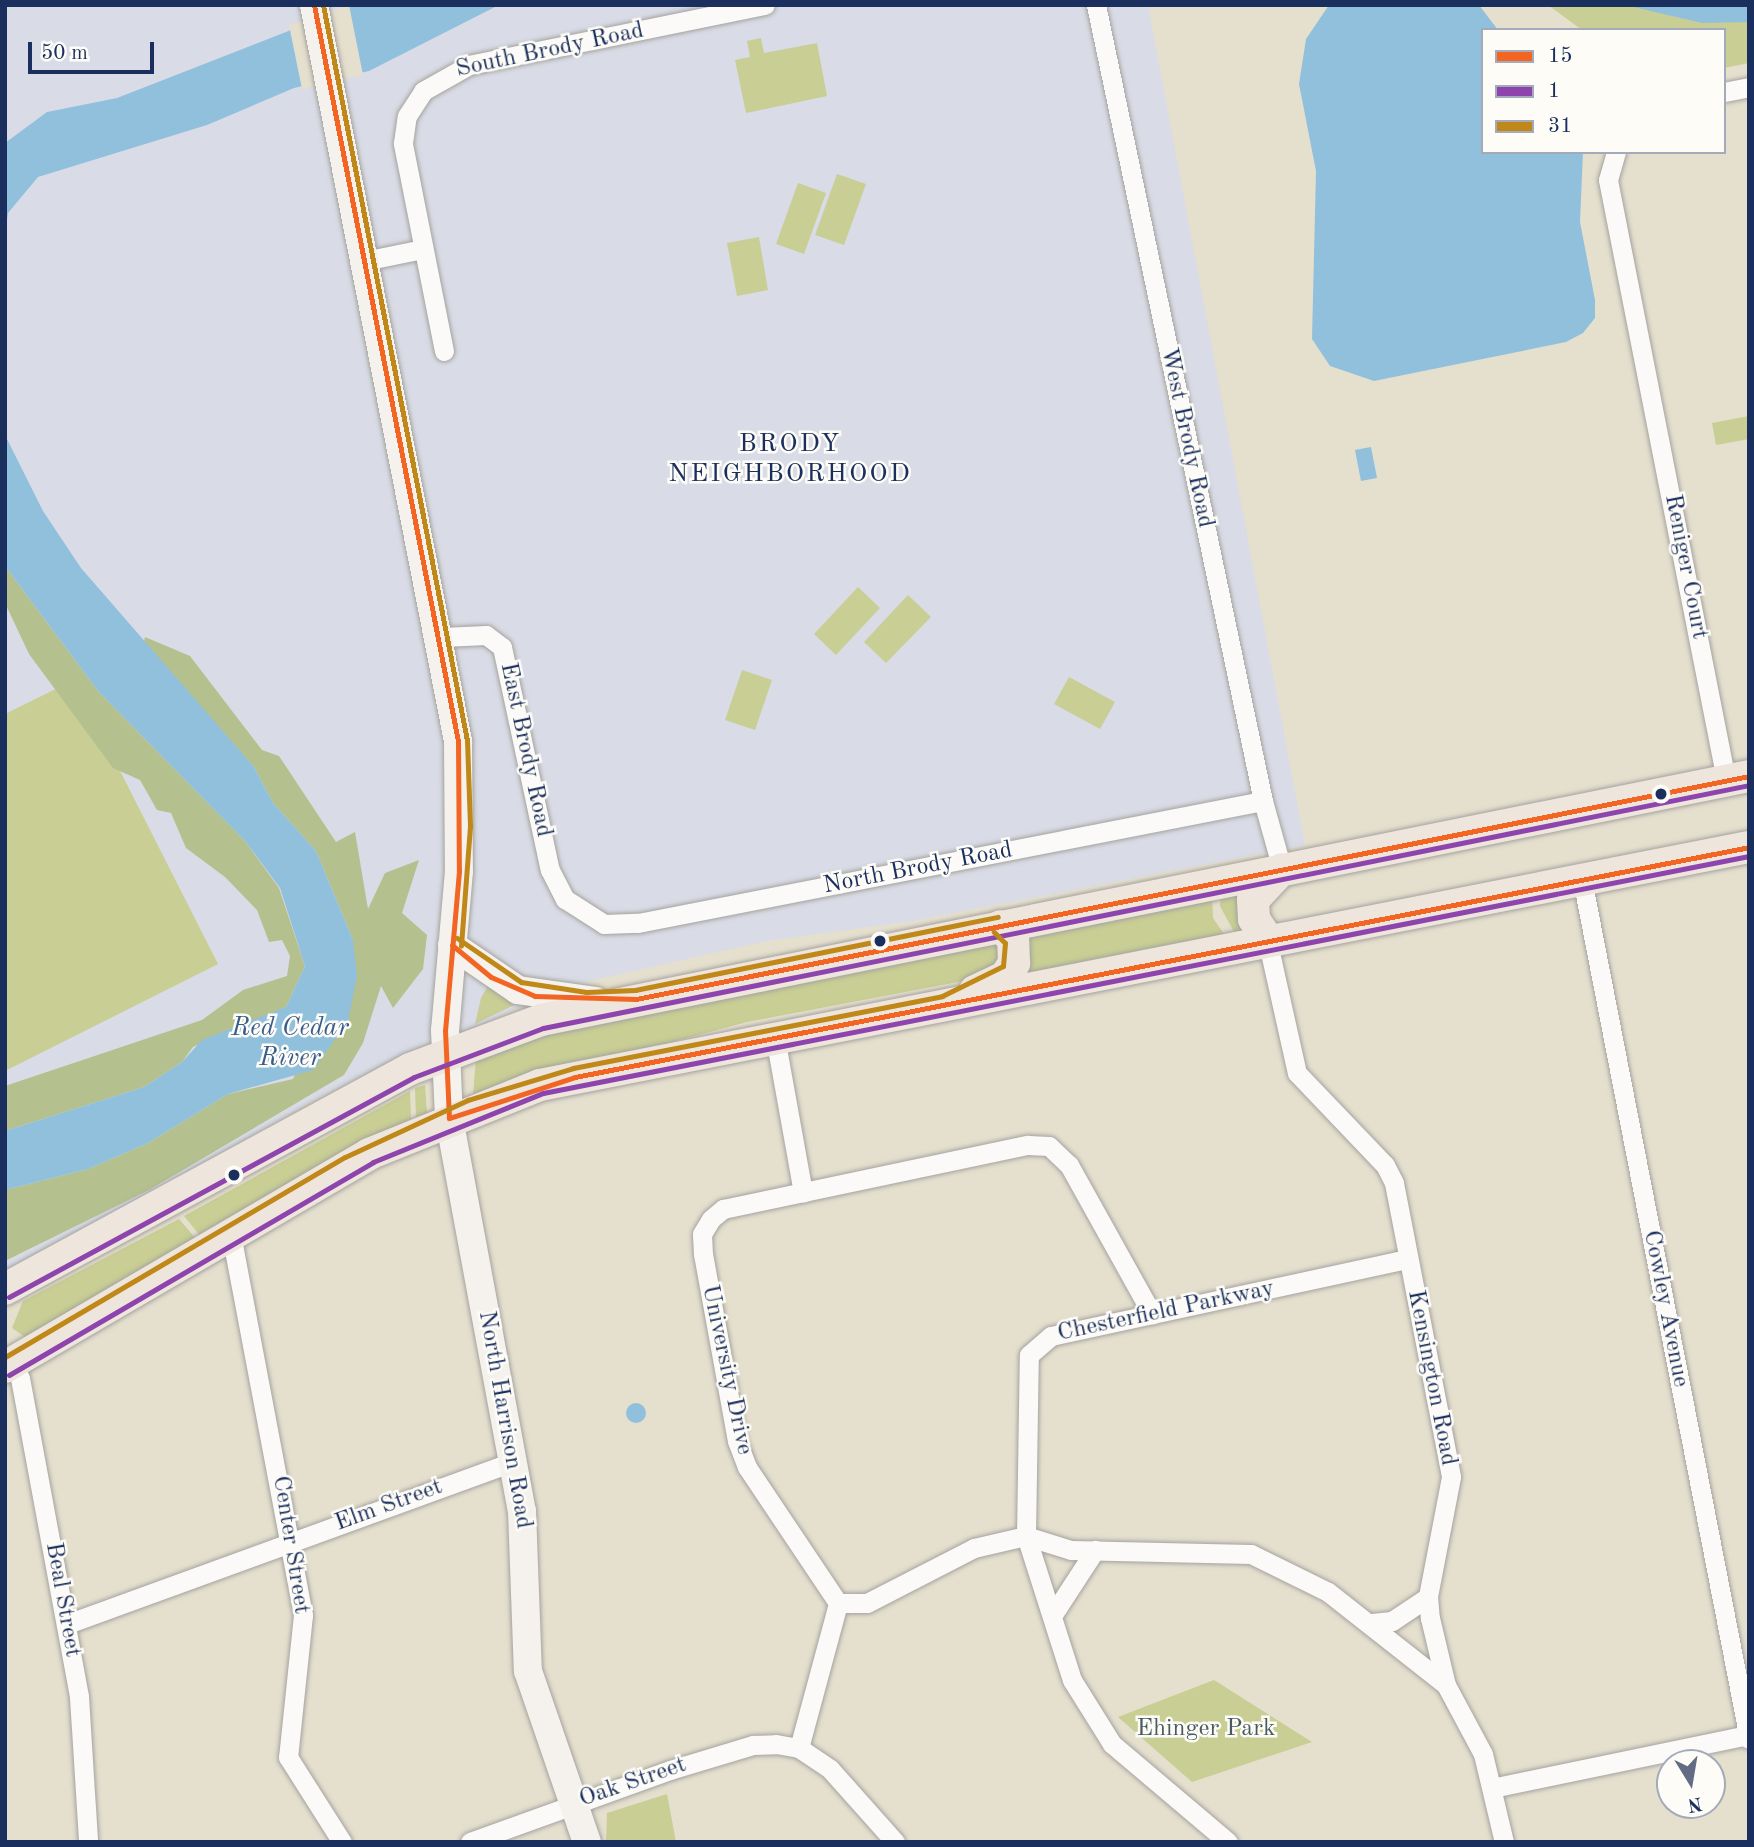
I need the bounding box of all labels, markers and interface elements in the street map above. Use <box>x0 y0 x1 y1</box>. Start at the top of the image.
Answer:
street label: South Brody Road <box>453 17 647 85</box>
scale bar <box>32 28 158 72</box>
legend <box>1481 28 1726 154</box>
text: 50 m <box>41 43 88 64</box>
text: 15 <box>1548 46 1572 67</box>
text: 1 <box>1548 81 1560 102</box>
text: 31 <box>1548 116 1572 137</box>
street label: West Brody Road <box>1153 345 1219 531</box>
district label: BRODY NEIGHBORHOOD <box>670 429 910 490</box>
street label: Reniger Court <box>1657 492 1713 642</box>
street label: East Brody Road <box>492 660 558 840</box>
unlabelled marker <box>1654 787 1668 801</box>
street label: North Brody Road <box>821 837 1015 901</box>
unlabelled marker <box>873 934 887 948</box>
water label: Red Cedar River <box>231 1013 349 1074</box>
unlabelled marker <box>227 1168 241 1182</box>
street label: Cowley Avenue <box>1636 1228 1694 1390</box>
street label: Chesterfield Parkway <box>1055 1275 1277 1349</box>
street label: University Drive <box>694 1282 758 1458</box>
street label: Kensington Road <box>1400 1288 1462 1468</box>
street label: North Harrison Road <box>471 1309 537 1531</box>
street label: Elm Street <box>331 1473 447 1539</box>
street label: Center Street <box>265 1474 315 1616</box>
street label: Beal Street <box>38 1540 86 1660</box>
park label: Ehinger Park <box>1136 1716 1276 1744</box>
north arrow <box>1656 1749 1726 1819</box>
street label: Oak Street <box>576 1751 690 1815</box>
text: N <box>1686 1792 1704 1814</box>

